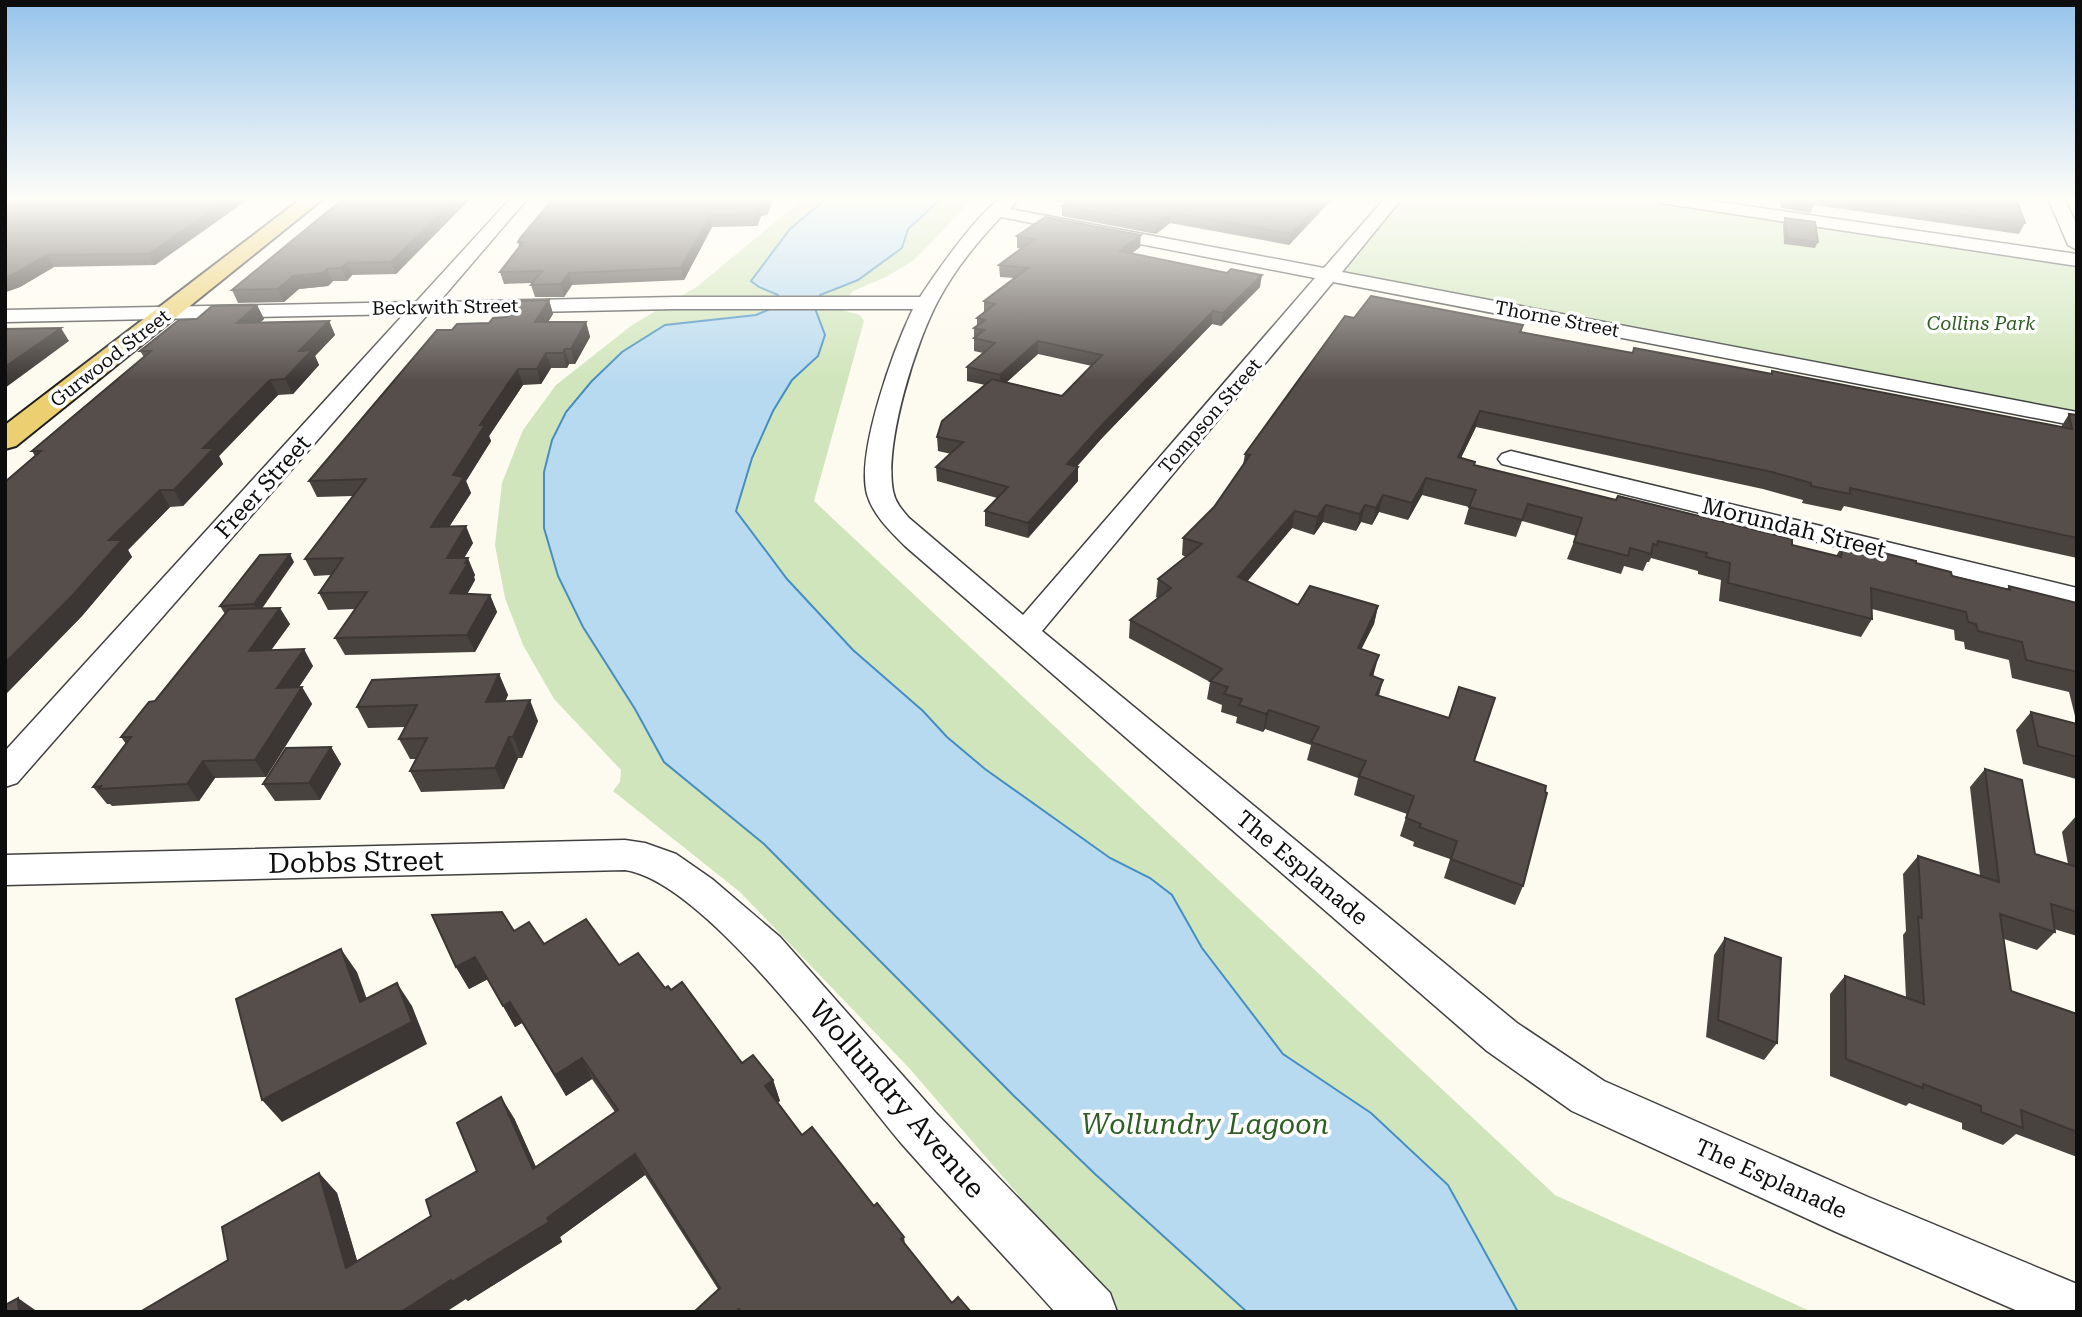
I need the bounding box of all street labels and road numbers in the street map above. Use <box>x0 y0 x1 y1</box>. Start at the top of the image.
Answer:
street label: Beckwith Street <box>372 294 518 320</box>
street label: Thorne Street <box>1493 296 1621 342</box>
street label: Gurwood Street <box>46 304 174 412</box>
street label: Tompson Street <box>1154 354 1266 478</box>
street label: Freer Street <box>210 430 317 544</box>
street label: Morundah Street <box>1699 492 1889 564</box>
street label: The Esplanade <box>1231 805 1373 931</box>
street label: Dobbs Street <box>268 844 444 880</box>
street label: Wollundry Avenue <box>802 993 992 1205</box>
street label: The Esplanade <box>1691 1133 1851 1225</box>

